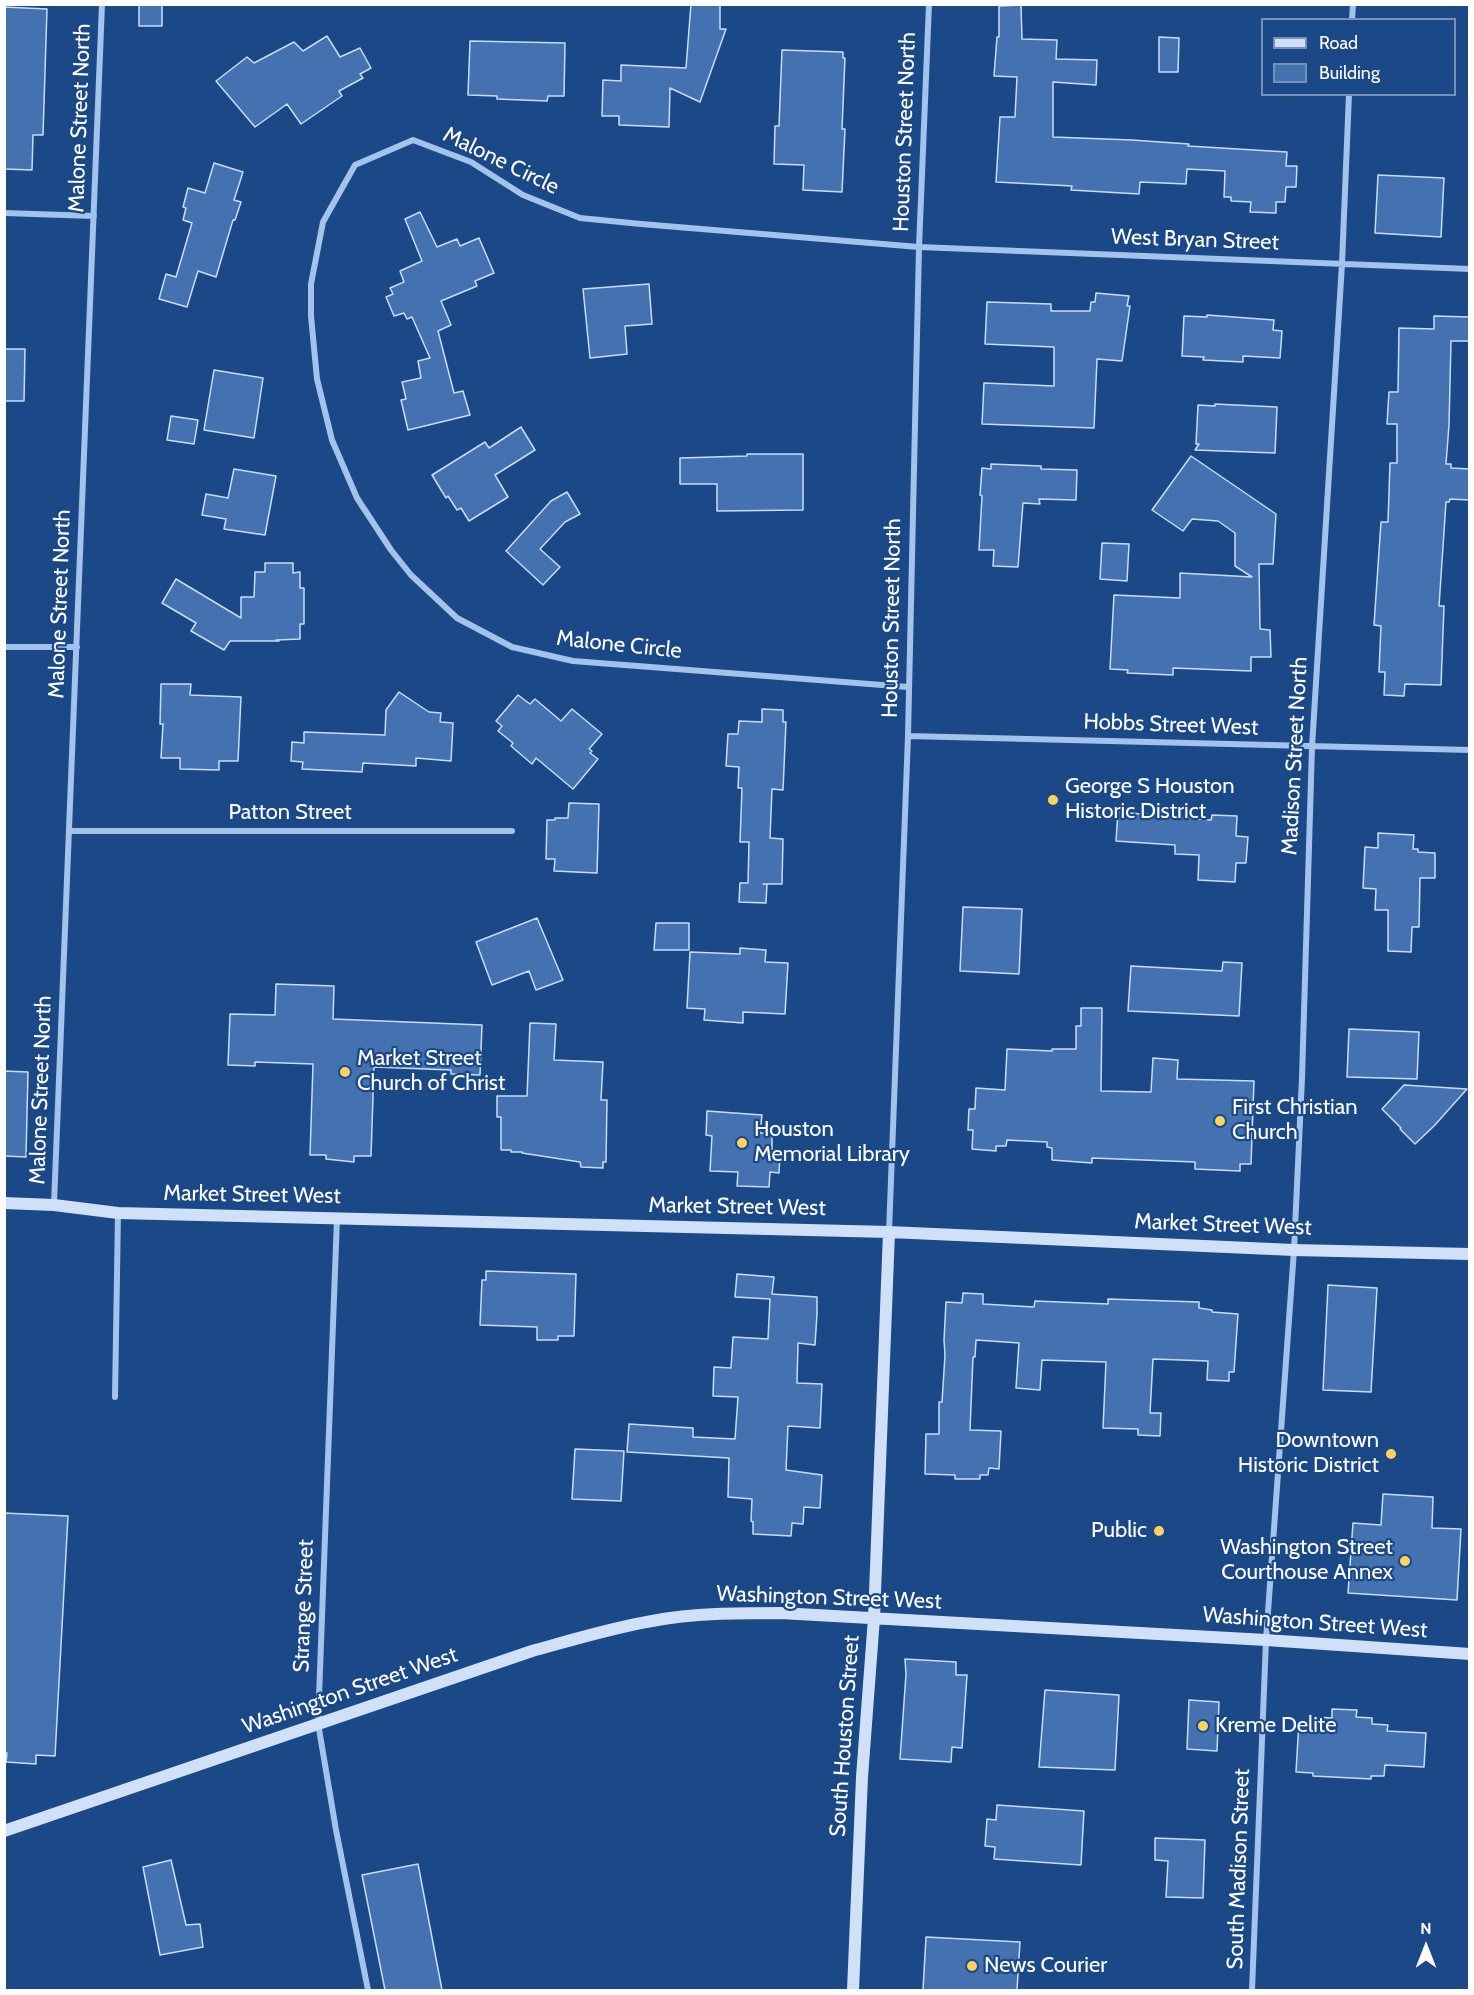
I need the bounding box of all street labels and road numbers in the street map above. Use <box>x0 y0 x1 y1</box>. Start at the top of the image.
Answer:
street label: Malone Street North <box>64 23 96 213</box>
street label: Houston Street North <box>888 32 922 232</box>
street label: Malone Circle <box>439 122 563 200</box>
street label: West Bryan Street <box>1111 224 1279 256</box>
street label: Malone Street North <box>44 509 76 699</box>
street label: Houston Street North <box>877 518 907 718</box>
street label: Malone Circle <box>555 625 683 665</box>
street label: Madison Street North <box>1277 656 1313 856</box>
street label: Hobbs Street West <box>1083 709 1259 741</box>
street label: Patton Street <box>228 800 352 826</box>
street label: Malone Street North <box>25 995 57 1185</box>
street label: Market Street West <box>163 1180 341 1210</box>
street label: Market Street West <box>648 1192 826 1222</box>
street label: Market Street West <box>1134 1209 1312 1241</box>
street label: Strange Street <box>288 1539 320 1673</box>
street label: Washington Street West <box>716 1581 942 1615</box>
street label: Washington Street West <box>1202 1602 1428 1644</box>
street label: South Houston Street <box>825 1634 865 1838</box>
street label: Washington Street West <box>239 1642 461 1740</box>
street label: South Madison Street <box>1222 1768 1256 1970</box>

